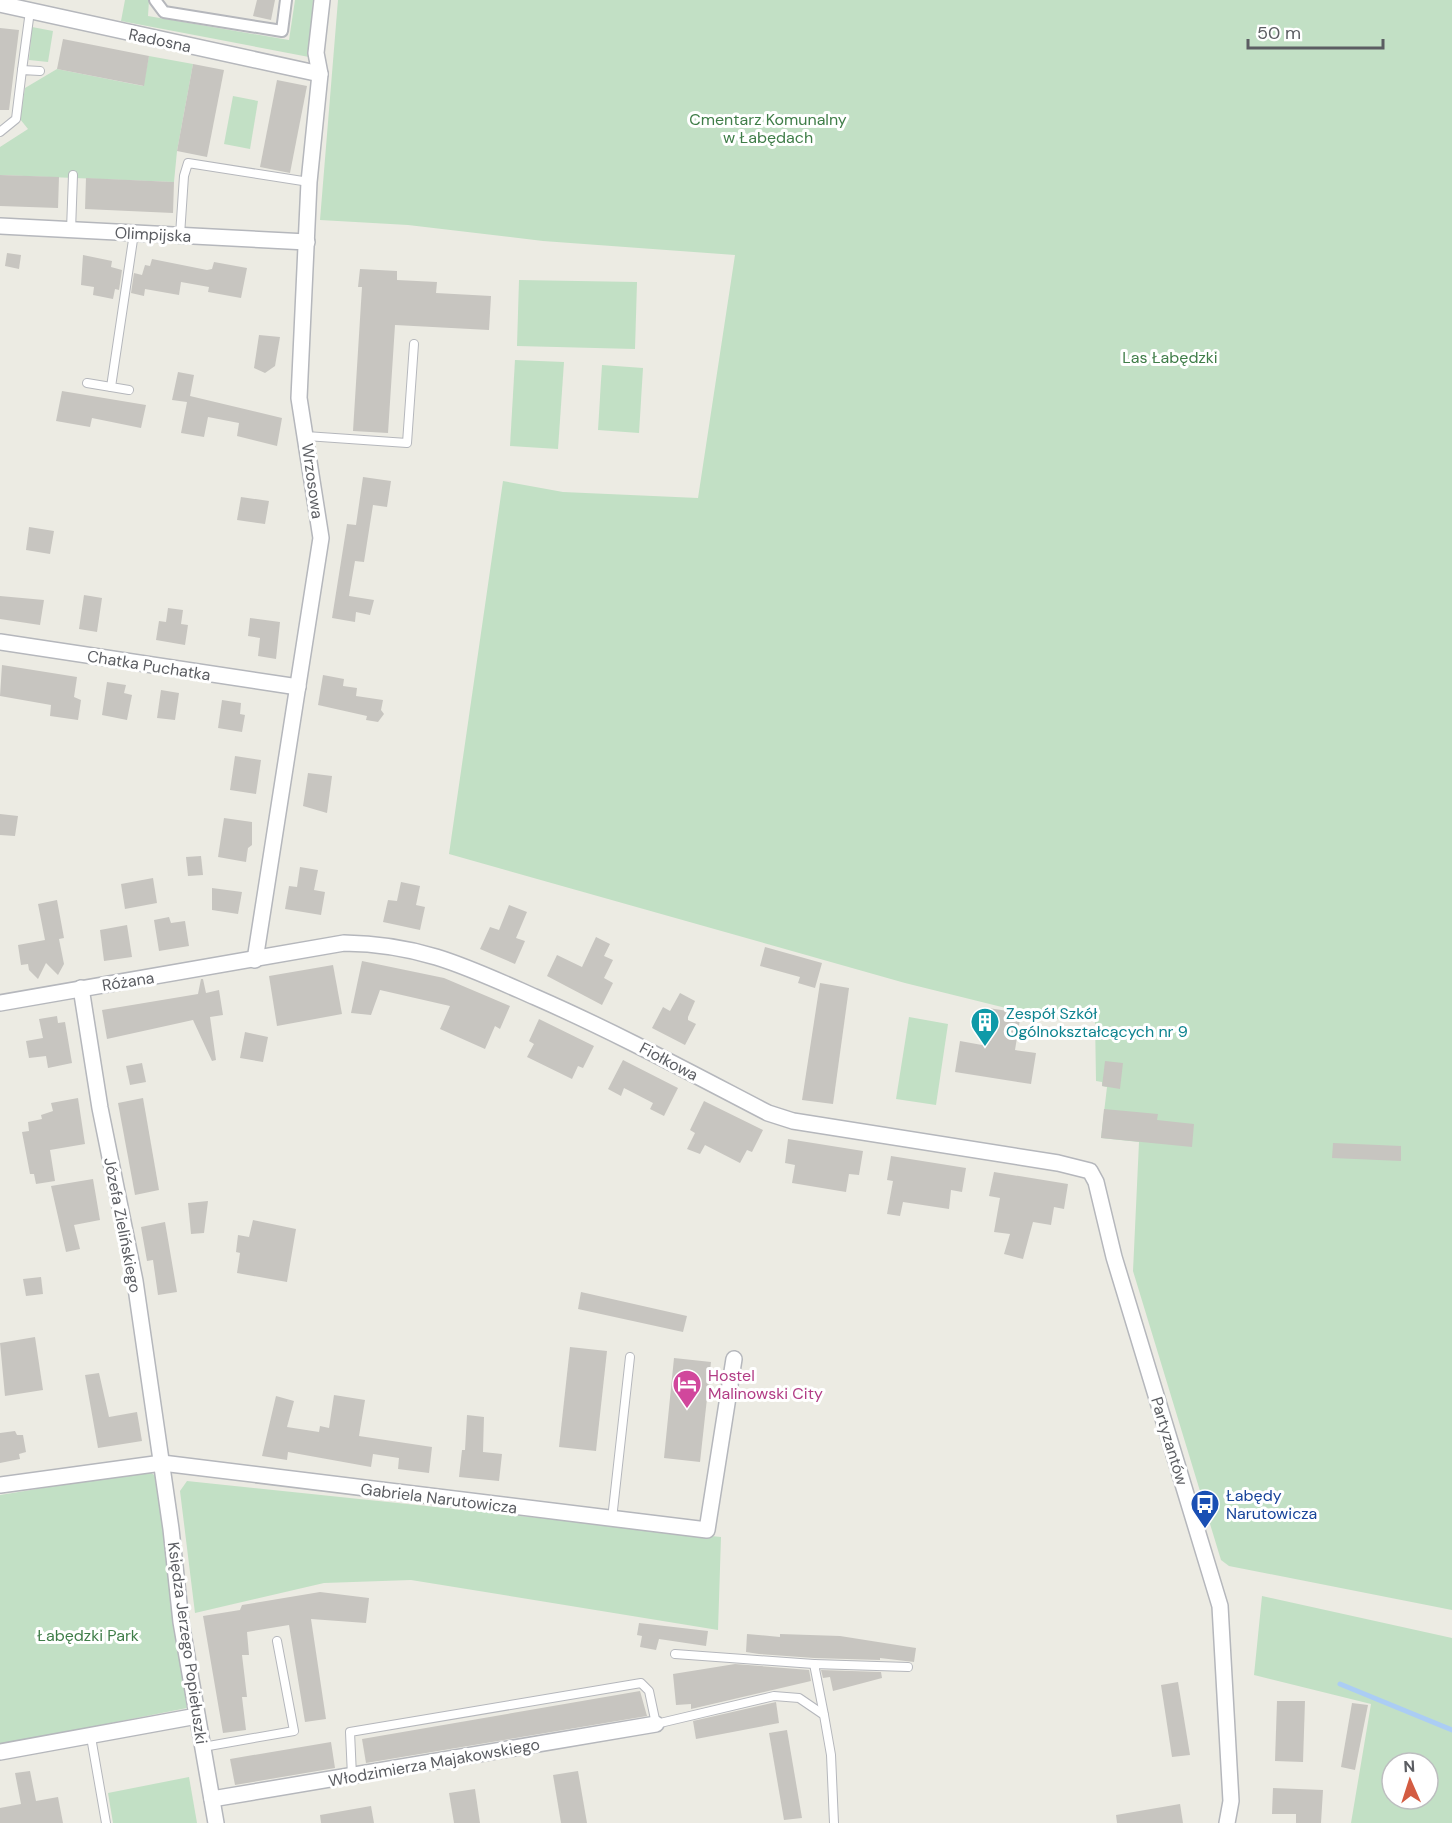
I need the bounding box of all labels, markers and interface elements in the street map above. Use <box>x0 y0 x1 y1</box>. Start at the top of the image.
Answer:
scale bar <box>1248 12 1383 50</box>
text: 50 m <box>1257 21 1301 45</box>
street label: Radosna <box>127 24 193 57</box>
park label: Cmentarz Komunalny w Łabędach <box>689 109 847 148</box>
street label: Olimpijska <box>114 222 192 247</box>
park label: Las Łabędzki <box>1122 347 1218 368</box>
street label: Wrzosowa <box>297 442 328 520</box>
street label: Chatka Puchatka <box>86 645 212 686</box>
street label: Różana <box>101 967 156 996</box>
place label: Zespół Szkół Ogólnokształcących nr 9 <box>1006 1003 1188 1042</box>
building icon: Zespół Szkół Ogólnokształcących nr 9 <box>969 1006 1001 1048</box>
street label: Fiołkowa <box>636 1037 702 1086</box>
street label: Józefa Zielińskiego <box>99 1156 146 1294</box>
place label: Hostel Malinowski City <box>708 1365 823 1404</box>
hotel icon: Hostel Malinowski City <box>671 1368 703 1410</box>
street label: Partyzantów <box>1146 1394 1193 1488</box>
street label: Gabriela Narutowicza <box>359 1478 518 1519</box>
place label: Łabędy Narutowicza <box>1226 1485 1317 1524</box>
bus stop icon: Łabędy Narutowicza <box>1189 1488 1221 1530</box>
street label: Księdza Jerzego Popiełuszki <box>163 1541 212 1745</box>
park label: Łabędzki Park <box>37 1625 139 1646</box>
street label: Włodzimierza Majakowskiego <box>327 1734 541 1791</box>
north arrow <box>1380 1751 1440 1811</box>
text: N <box>1403 1756 1416 1777</box>

